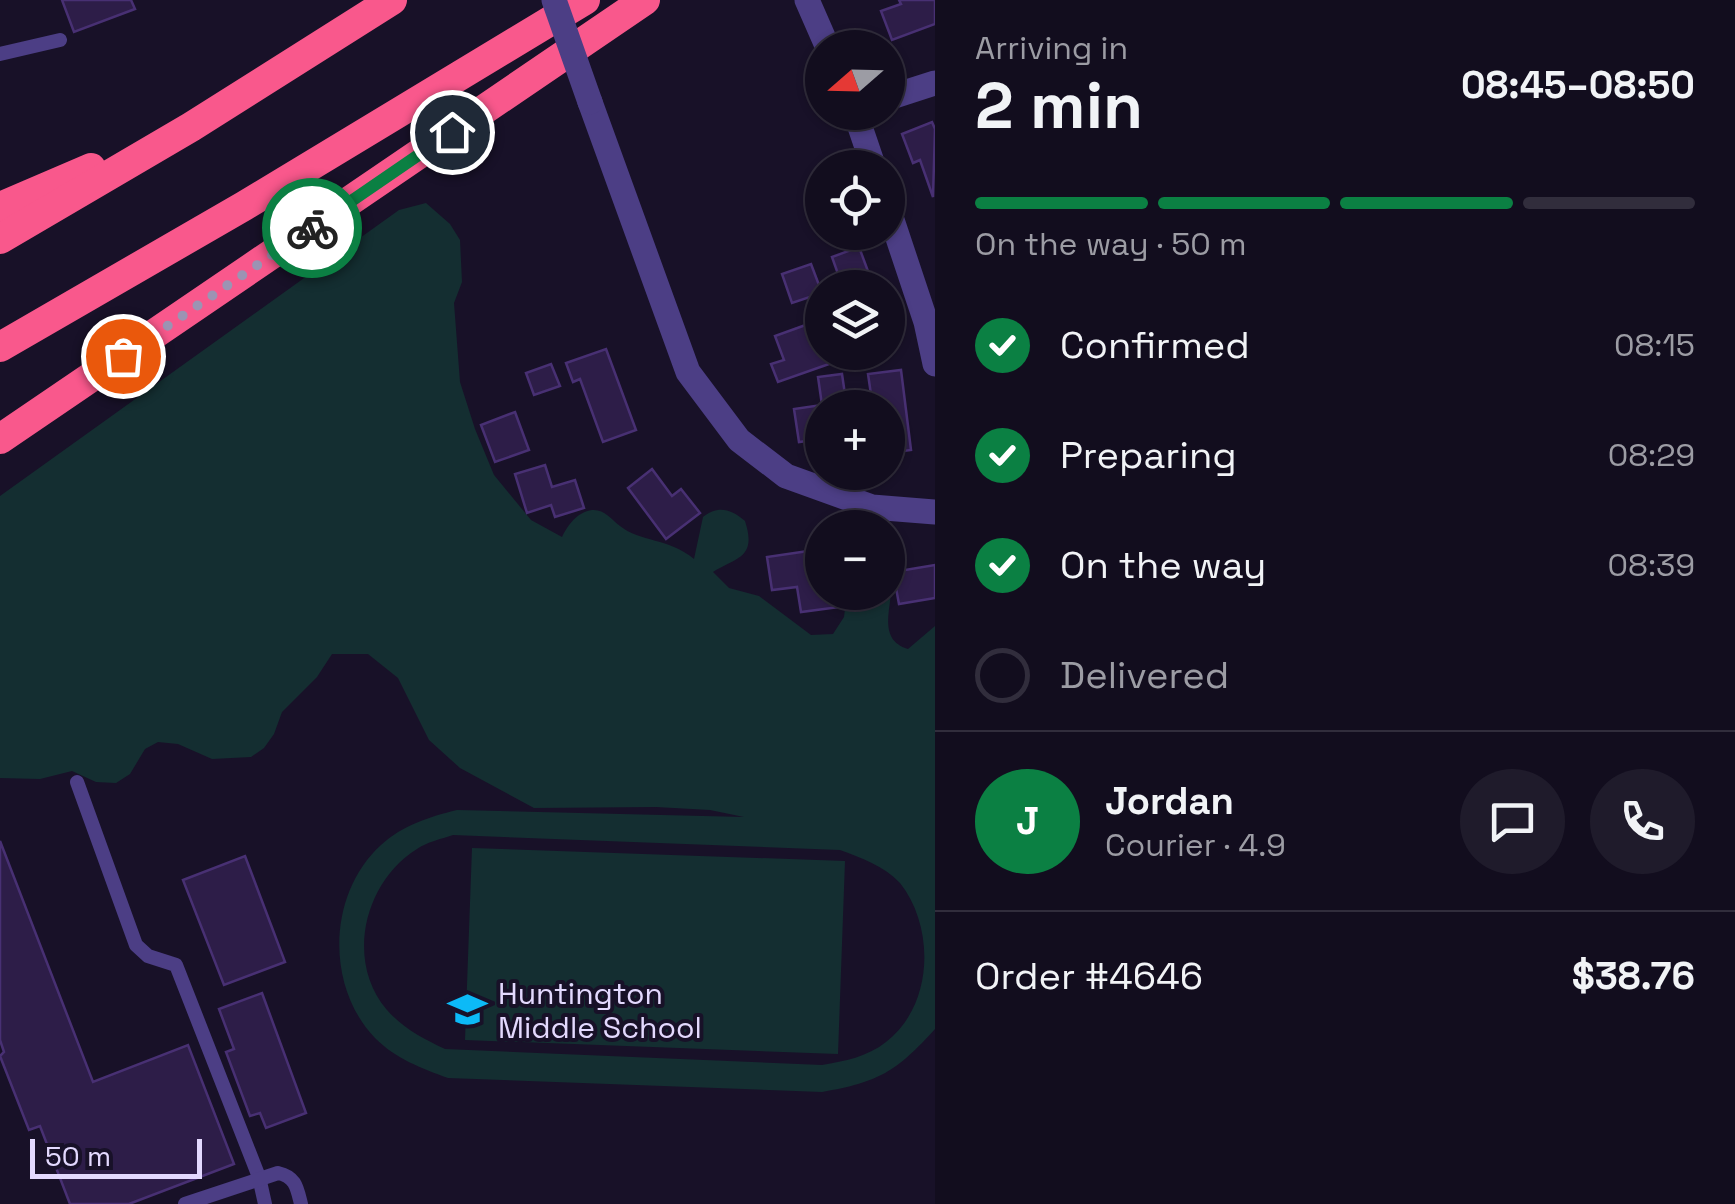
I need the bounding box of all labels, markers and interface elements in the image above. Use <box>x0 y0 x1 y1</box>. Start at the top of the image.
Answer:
text: Arriving in <box>975 28 1128 68</box>
north arrow <box>805 30 905 130</box>
map controls <box>805 30 905 610</box>
text: 08:45–08:50 <box>1461 61 1695 109</box>
text: 2 min <box>975 64 1143 147</box>
pin <box>410 90 495 175</box>
icon: home <box>425 105 480 160</box>
button: locate <box>805 150 905 250</box>
courier <box>262 178 362 278</box>
icon: bike <box>285 201 340 256</box>
text: On the way · 50 m <box>975 224 1247 264</box>
button: layers <box>805 270 905 370</box>
pin <box>81 314 166 399</box>
icon: check <box>975 318 1030 373</box>
text: Confirmed <box>1060 321 1250 369</box>
text: 08:15 <box>1614 325 1695 365</box>
icon: bag <box>96 329 151 384</box>
button: + <box>805 390 905 490</box>
icon: check <box>975 428 1030 483</box>
text: Preparing <box>1060 431 1237 479</box>
text: 08:29 <box>1608 435 1695 475</box>
button: − <box>805 510 905 610</box>
icon: check <box>975 538 1030 593</box>
text: On the way <box>1060 541 1266 589</box>
text: 08:39 <box>1608 545 1695 585</box>
text: Delivered <box>1060 651 1229 699</box>
button: chat <box>1460 769 1565 874</box>
button: phone <box>1590 769 1695 874</box>
text: Jordan <box>1105 777 1234 825</box>
text: J <box>1016 797 1039 845</box>
text: Courier · 4.9 <box>1105 825 1286 865</box>
text: Order #4646 <box>975 952 1203 1000</box>
text: $38.76 <box>1572 952 1695 1000</box>
place label: Huntington Middle School <box>498 974 702 1047</box>
school or university icon: Huntington Middle School <box>447 989 489 1031</box>
scale bar <box>30 1134 202 1178</box>
text: 50 m <box>45 1138 111 1174</box>

